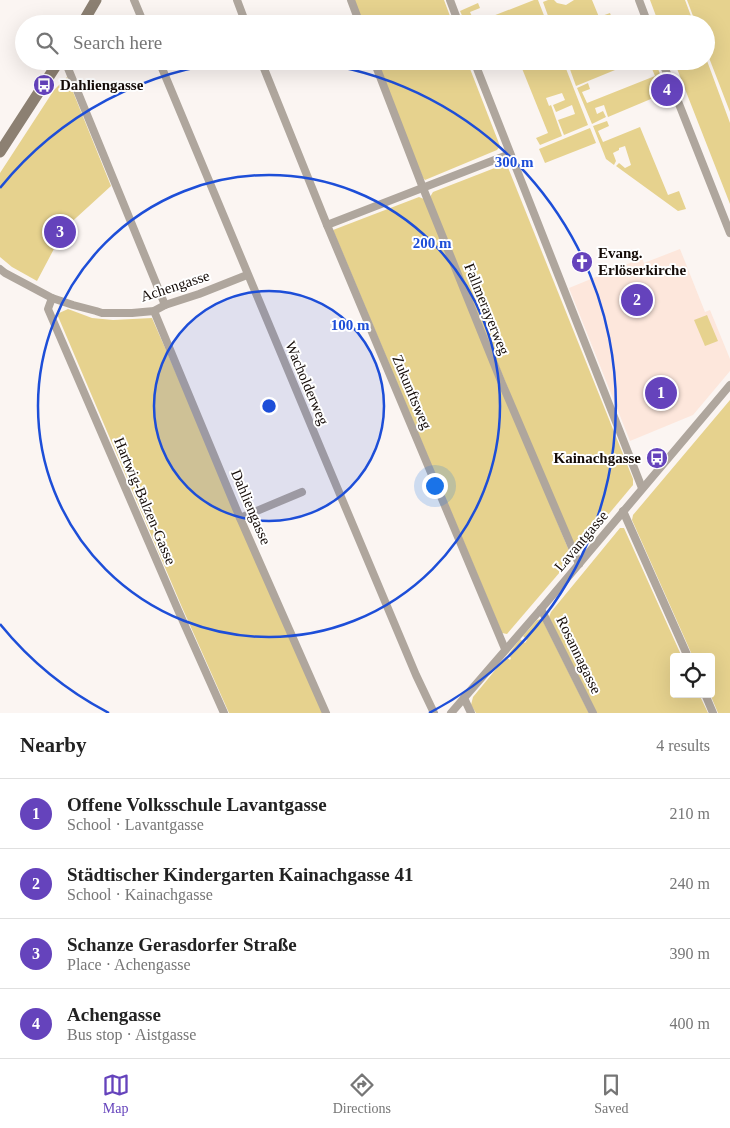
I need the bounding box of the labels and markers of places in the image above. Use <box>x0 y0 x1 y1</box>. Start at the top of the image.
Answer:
pin: 4 <box>651 71 683 109</box>
bus stop icon: Dahliengasse <box>32 73 56 97</box>
place label: Dahliengasse <box>60 77 144 93</box>
pin: 3 <box>44 213 76 251</box>
place label: Evang. Erlöserkirche <box>598 245 686 278</box>
church icon: Evang. Erlöserkirche <box>570 250 594 274</box>
pin: 2 <box>621 281 653 319</box>
pin: 1 <box>645 374 677 412</box>
centre of rings <box>260 397 278 415</box>
bus stop icon: Kainachgasse <box>645 446 669 470</box>
place label: Kainachgasse <box>553 450 641 466</box>

